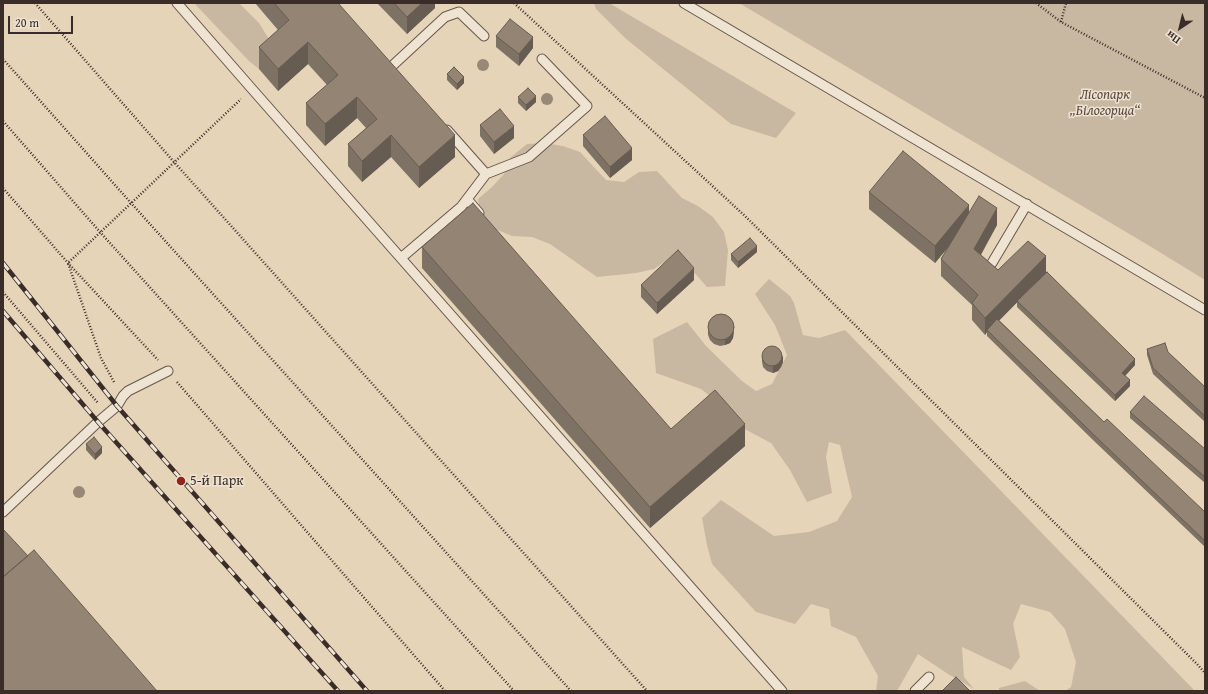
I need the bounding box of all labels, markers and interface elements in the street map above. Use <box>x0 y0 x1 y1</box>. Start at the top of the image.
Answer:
scale bar <box>10 8 75 34</box>
north arrow <box>1160 8 1200 48</box>
text: 20 m <box>15 14 39 31</box>
text: Пн <box>1163 27 1184 48</box>
park label: Лісопарк „Білогорща“ <box>1070 87 1140 120</box>
place label: 5-й Парк <box>190 473 244 489</box>
marker: 5-й Парк <box>175 475 187 487</box>

